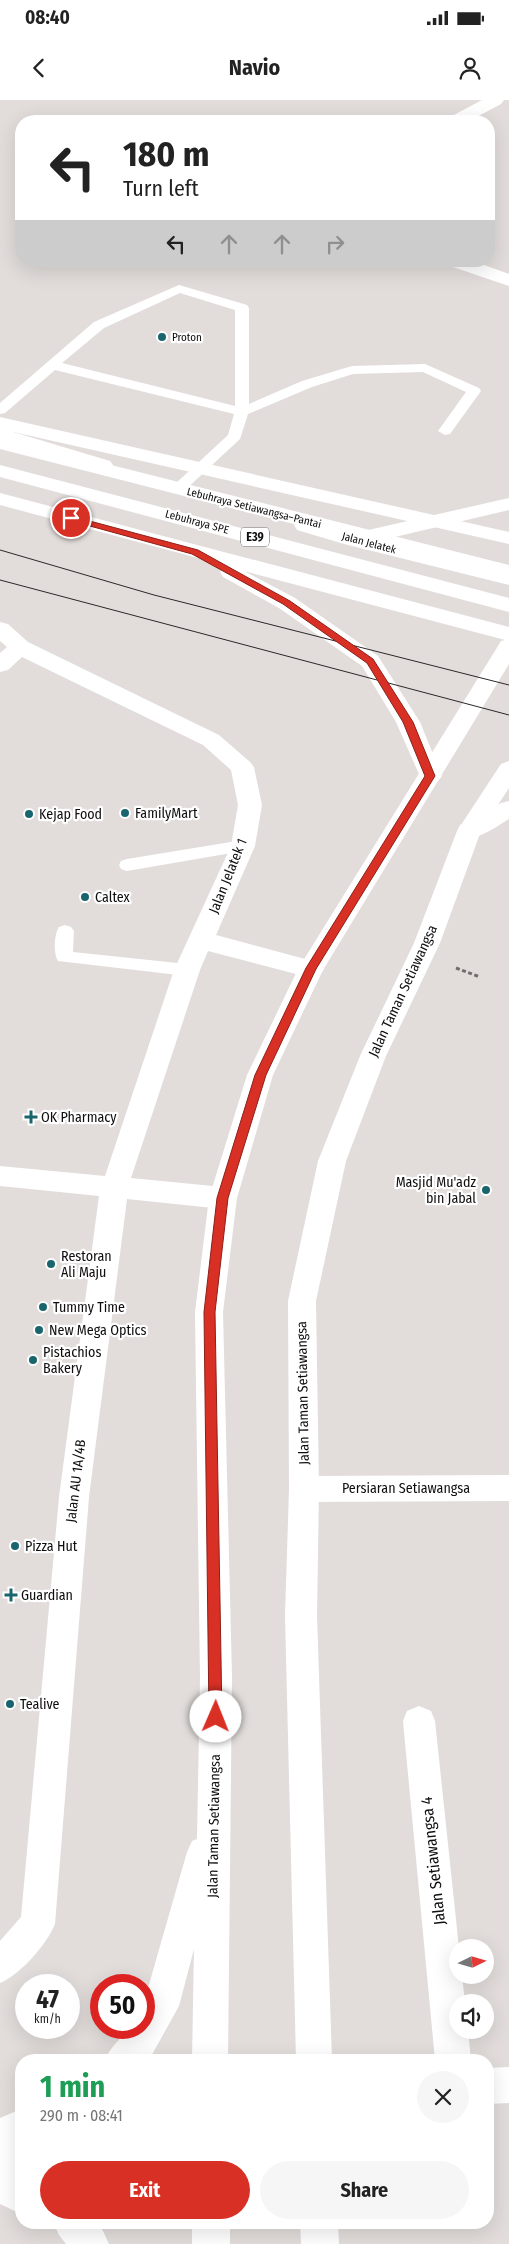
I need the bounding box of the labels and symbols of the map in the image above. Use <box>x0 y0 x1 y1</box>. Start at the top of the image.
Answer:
marker: Proton <box>156 331 168 343</box>
place label: Proton <box>172 331 202 344</box>
street label: Lebuhraya Setiawangsa–Pantai <box>185 485 323 531</box>
pin <box>50 497 92 539</box>
street label: Lebuhraya SPE <box>164 507 230 537</box>
road number: E39 <box>241 528 269 547</box>
street label: Jalan Jelatek <box>340 530 398 557</box>
place label: FamilyMart <box>135 805 198 822</box>
place label: Kejap Food <box>39 806 102 823</box>
marker: FamilyMart <box>119 807 131 819</box>
marker: Kejap Food <box>23 808 35 820</box>
street label: Jalan Jelatek 1 <box>205 836 251 916</box>
place label: Caltex <box>95 889 131 906</box>
marker: Caltex <box>79 891 91 903</box>
street label: Jalan Taman Setiawangsa <box>365 922 441 1060</box>
place label: OK Pharmacy <box>41 1109 117 1126</box>
marker: OK Pharmacy <box>25 1111 37 1123</box>
place label: Masjid Mu'adz bin Jabal <box>396 1174 476 1207</box>
marker: Masjid Mu'adz bin Jabal <box>480 1184 492 1196</box>
place label: Restoran Ali Maju <box>61 1248 112 1281</box>
marker: Restoran Ali Maju <box>45 1258 57 1270</box>
place label: Tummy Time <box>53 1299 125 1316</box>
marker: Tummy Time <box>37 1301 49 1313</box>
street label: Jalan Taman Setiawangsa <box>293 1321 313 1465</box>
place label: New Mega Optics <box>49 1322 147 1339</box>
marker: New Mega Optics <box>33 1324 45 1336</box>
place label: Pistachios Bakery <box>43 1344 101 1377</box>
marker: Pistachios Bakery <box>27 1354 39 1366</box>
street label: Jalan AU 1A/4B <box>62 1438 90 1524</box>
street label: Persiaran Setiawangsa <box>342 1480 470 1497</box>
place label: Pizza Hut <box>25 1538 78 1555</box>
marker: Pizza Hut <box>9 1540 21 1552</box>
place label: Guardian <box>21 1587 73 1604</box>
marker: Guardian <box>5 1589 17 1601</box>
position arrow <box>189 1690 241 1742</box>
place label: Tealive <box>20 1696 60 1713</box>
marker: Tealive <box>4 1698 16 1710</box>
street label: Jalan Taman Setiawangsa <box>204 1754 224 1898</box>
street label: Jalan Setiawangsa 4 <box>417 1796 449 1926</box>
north arrow <box>449 1939 494 1984</box>
speed limit sign: 50 <box>90 1974 155 2039</box>

